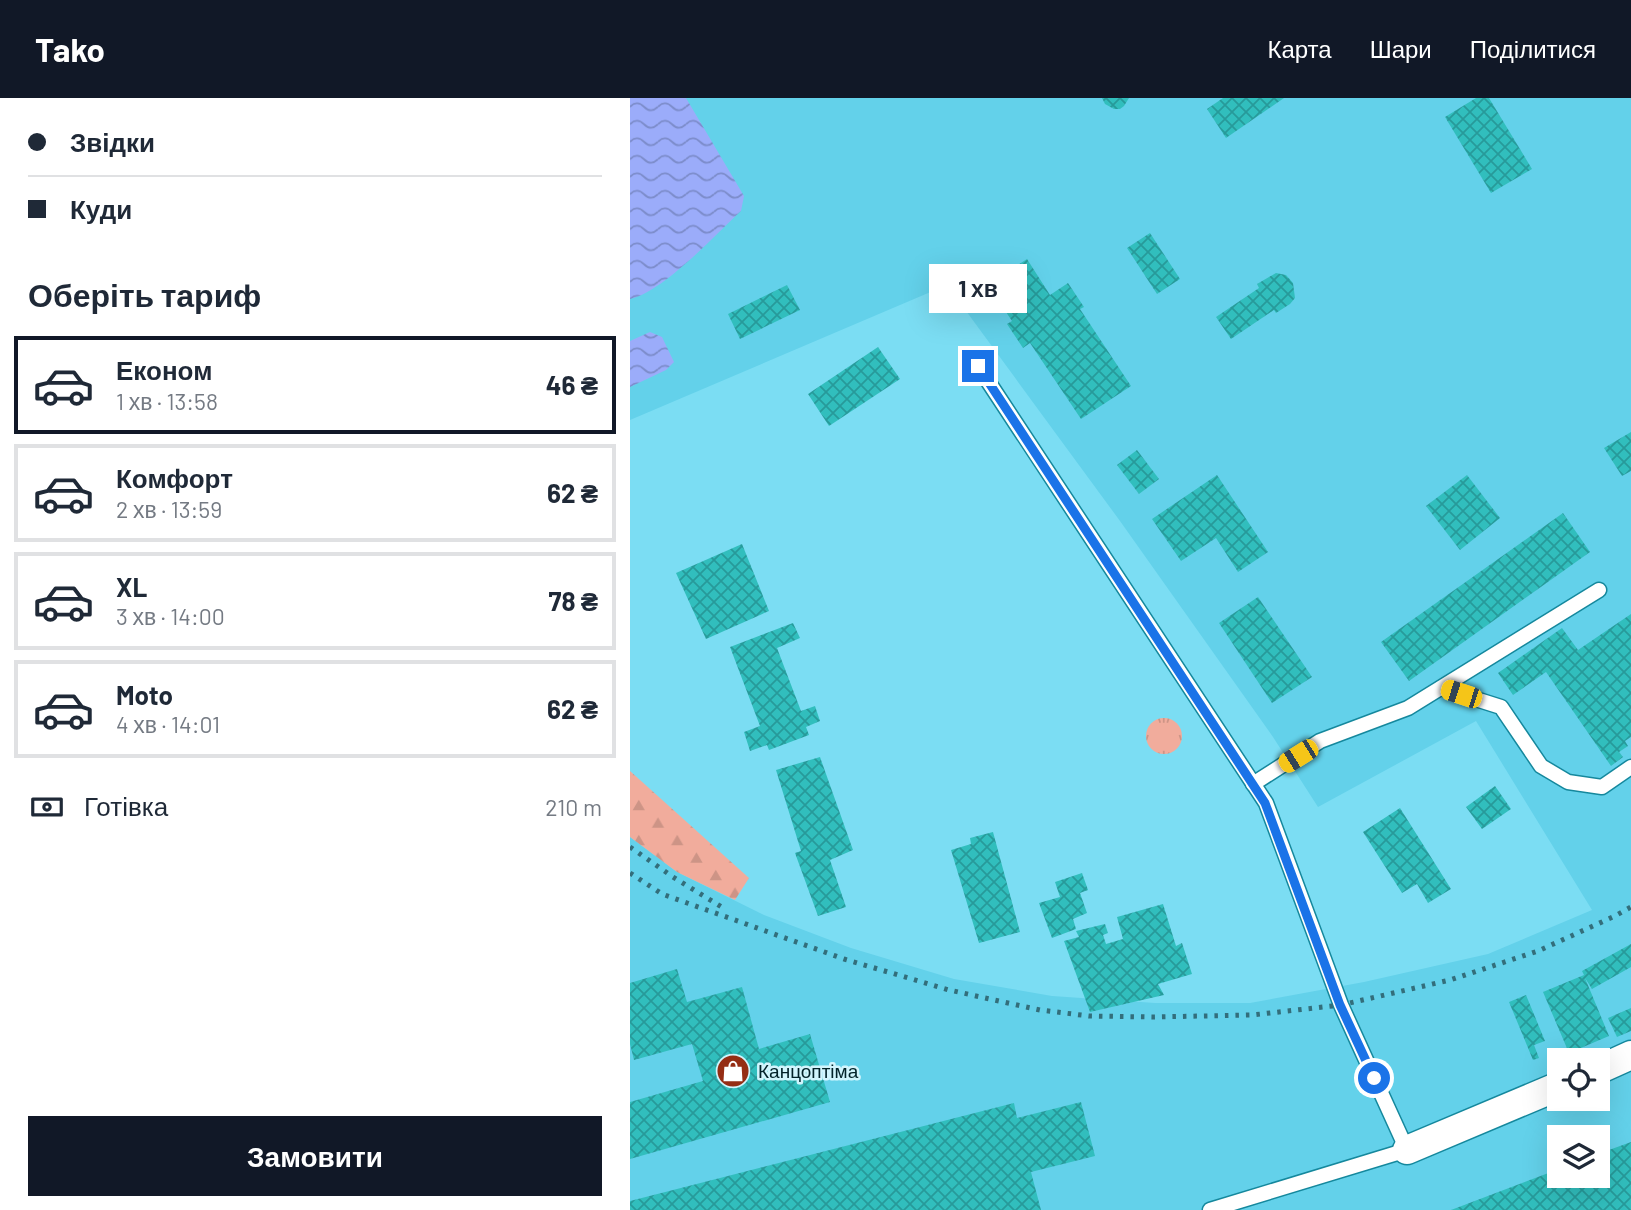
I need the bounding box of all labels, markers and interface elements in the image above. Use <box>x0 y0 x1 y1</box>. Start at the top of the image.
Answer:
text: Tako <box>35 29 105 69</box>
text: Карта <box>1267 34 1332 63</box>
text: Шари <box>1370 34 1432 63</box>
text: Поділитися <box>1470 34 1596 63</box>
text: Звідки <box>70 126 155 157</box>
text: Куди <box>70 193 132 224</box>
callout: 1 хв <box>929 264 1027 314</box>
text: 1 хв <box>958 274 998 302</box>
text: Оберіть тариф <box>28 275 261 313</box>
route end <box>962 350 994 382</box>
icon: car <box>32 354 95 417</box>
text: Економ <box>116 354 212 385</box>
text: 46 ₴ <box>546 369 598 400</box>
text: 1 хв · 13:58 <box>116 387 218 415</box>
icon: car <box>32 462 95 525</box>
text: Комфорт <box>116 462 233 493</box>
text: 62 ₴ <box>547 477 598 508</box>
text: 2 хв · 13:59 <box>116 495 222 523</box>
icon: car <box>32 570 95 633</box>
text: XL <box>116 571 147 602</box>
text: 78 ₴ <box>548 585 598 616</box>
text: 3 хв · 14:00 <box>116 602 225 630</box>
icon: car <box>32 678 95 741</box>
car <box>1438 678 1485 710</box>
text: Moto <box>116 679 173 710</box>
text: 62 ₴ <box>547 693 598 724</box>
text: 4 хв · 14:01 <box>116 710 220 738</box>
car <box>1275 736 1322 776</box>
icon: cash <box>28 788 66 826</box>
text: Готівка <box>84 790 168 821</box>
text: 210 m <box>545 793 602 821</box>
map controls <box>1547 1048 1610 1188</box>
button: locate <box>1547 1048 1610 1111</box>
shop icon: Канцоптіма <box>714 1052 752 1090</box>
place label: Канцоптіма <box>758 1059 859 1082</box>
route start <box>1358 1062 1390 1094</box>
button: Замовити <box>28 1116 602 1196</box>
button: layers <box>1547 1125 1610 1188</box>

